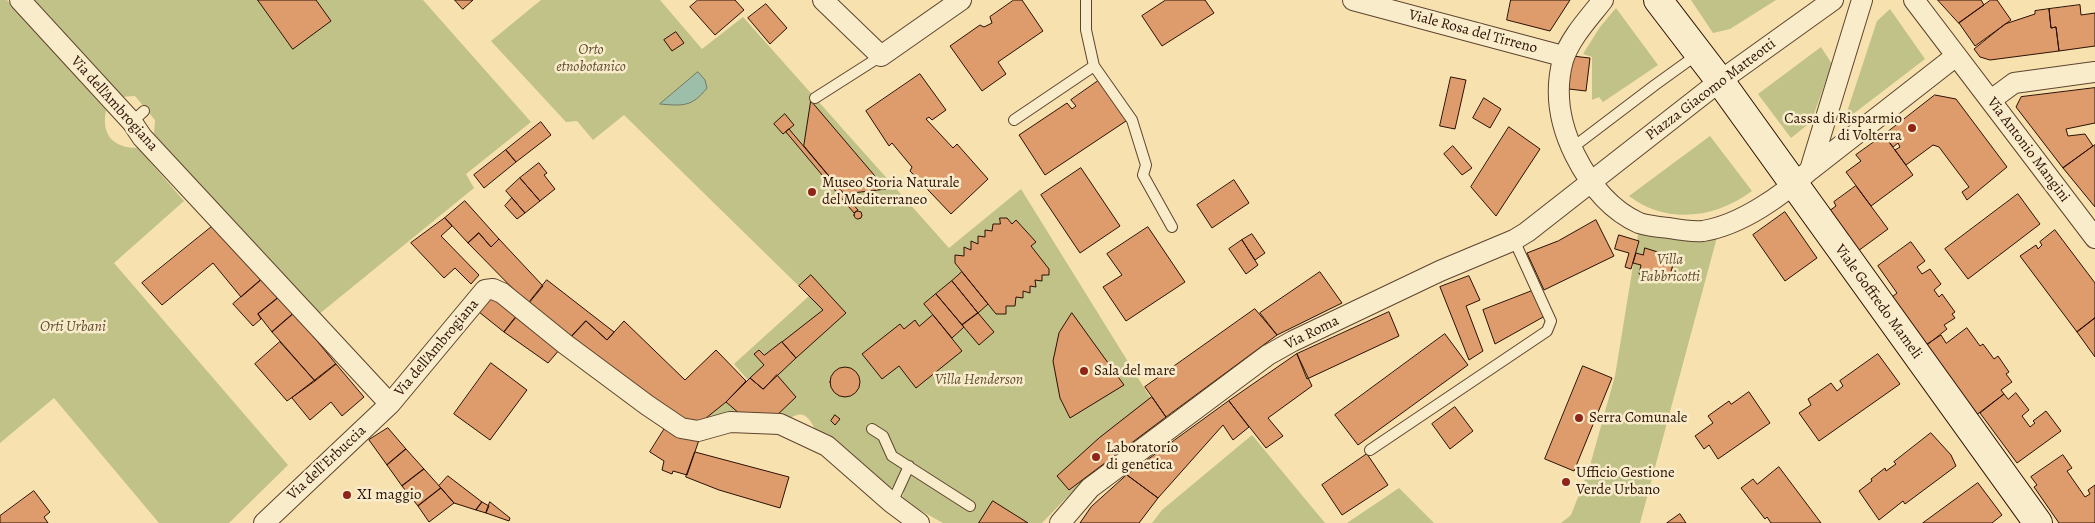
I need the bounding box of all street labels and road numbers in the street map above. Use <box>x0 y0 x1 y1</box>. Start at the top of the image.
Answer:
street label: Viale Rosa del Tirreno <box>1407 6 1539 58</box>
street label: Piazza Giacomo Matteotti <box>1642 35 1780 145</box>
street label: Via dell'Ambrogiana <box>67 53 161 155</box>
street label: Via Antonio Mangini <box>1983 94 2073 206</box>
street label: Viale Goffredo Mameli <box>1830 241 1926 363</box>
street label: Via dell'Ambrogiana <box>391 296 483 400</box>
street label: Via Roma <box>1282 312 1342 354</box>
street label: Via dell'Erbuccia <box>284 422 370 504</box>

